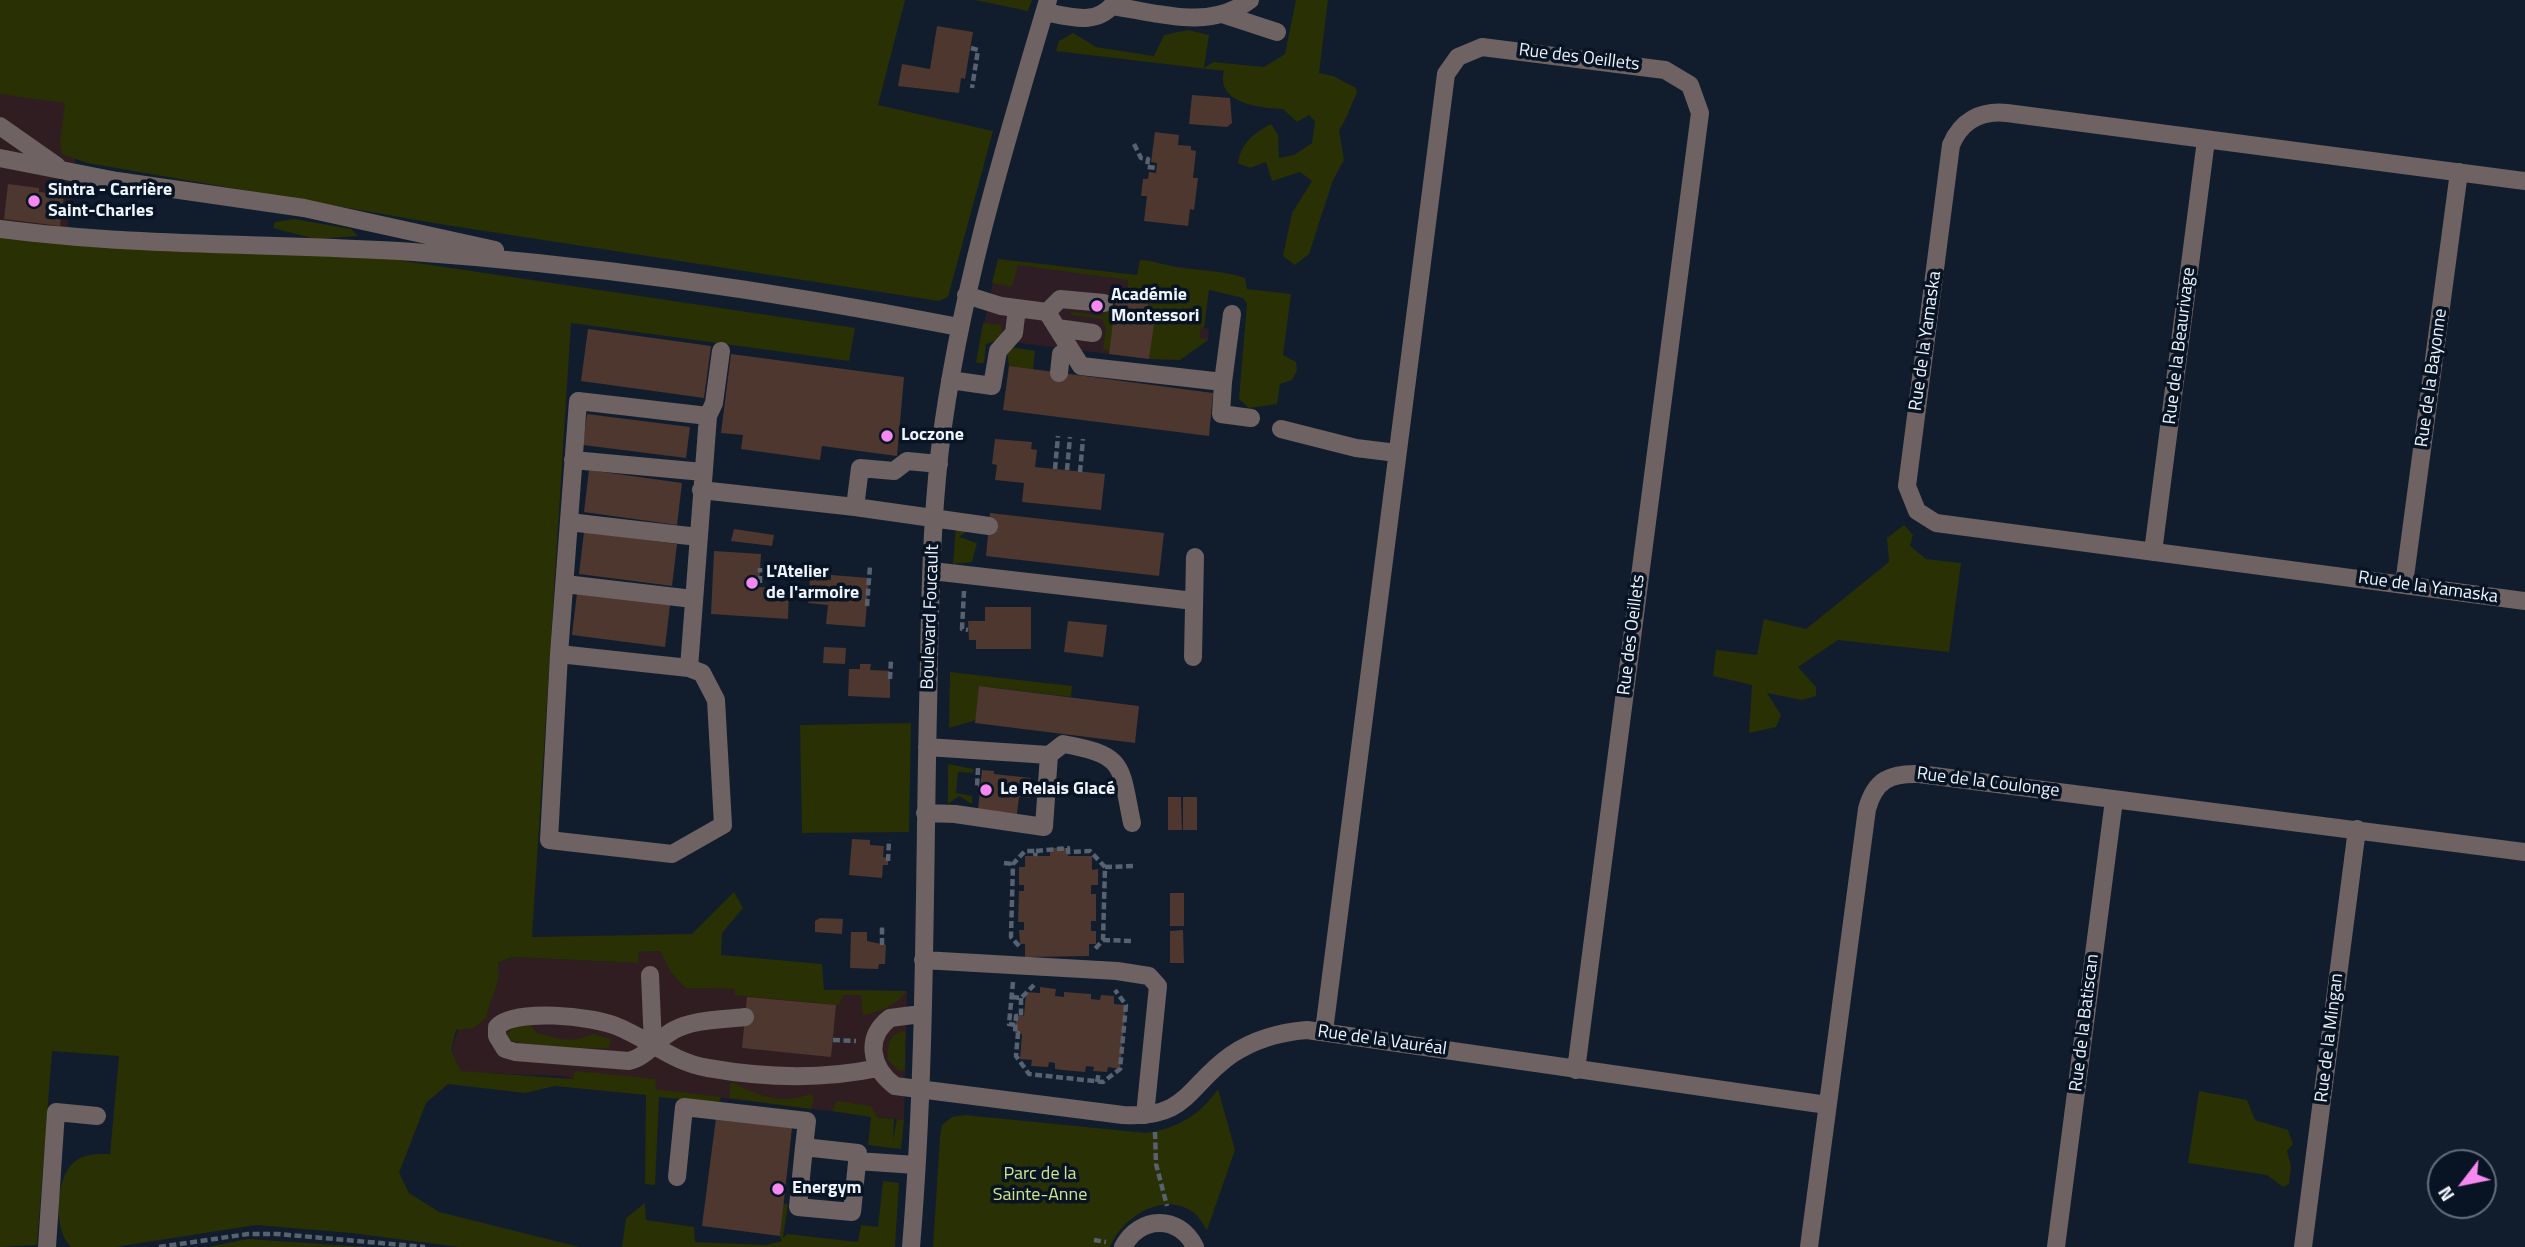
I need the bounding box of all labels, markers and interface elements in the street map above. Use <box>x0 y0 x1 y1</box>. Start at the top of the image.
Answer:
street label: Rue des Oeillets <box>1517 40 1641 76</box>
place label: Sintra - Carrière Saint-Charles <box>48 180 172 222</box>
marker: Sintra - Carrière Saint-Charles <box>26 193 42 209</box>
street label: Rue de la Beaurivage <box>2160 266 2200 426</box>
street label: Rue de la Yamaska <box>1906 270 1946 412</box>
place label: Académie Montessori <box>1111 285 1200 328</box>
marker: Académie Montessori <box>1089 298 1105 314</box>
street label: Rue de la Bayonne <box>2412 307 2452 449</box>
place label: Loczone <box>901 425 964 447</box>
marker: Loczone <box>879 428 895 444</box>
street label: Boulevard Foucault <box>918 544 944 690</box>
place label: L'Atelier de l'armoire <box>766 562 859 604</box>
street label: Rue de la Yamaska <box>2357 568 2499 608</box>
street label: Rue des Oeillets <box>1614 573 1650 697</box>
marker: L'Atelier de l'armoire <box>744 575 760 591</box>
street label: Rue de la Coulonge <box>1915 764 2061 802</box>
place label: Le Relais Glacé <box>1000 779 1115 801</box>
marker: Le Relais Glacé <box>978 782 994 798</box>
street label: Rue de la Batiscan <box>2066 953 2104 1093</box>
street label: Rue de la Mingan <box>2311 972 2349 1104</box>
street label: Rue de la Vauréal <box>1316 1021 1448 1061</box>
north arrow <box>2427 1149 2497 1219</box>
park label: Parc de la Sainte-Anne <box>993 1164 1087 1206</box>
place label: Energym <box>792 1178 862 1200</box>
marker: Energym <box>770 1181 786 1197</box>
text: N <box>2430 1181 2461 1208</box>

